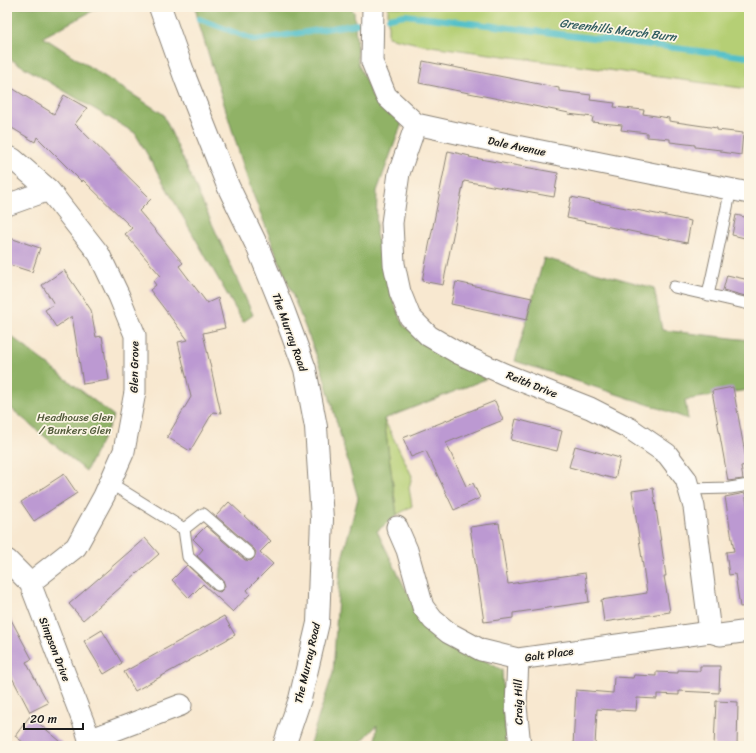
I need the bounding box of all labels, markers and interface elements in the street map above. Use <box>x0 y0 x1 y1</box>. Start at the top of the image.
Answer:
water label: Greenhills March Burn <box>558 12 679 48</box>
street label: Dale Avenue <box>486 131 548 162</box>
street label: The Murray Road <box>267 290 313 375</box>
street label: Glen Grove <box>125 340 144 393</box>
street label: Reith Drive <box>503 366 561 403</box>
park label: Headhouse Glen / Bunkers Glen <box>37 408 113 440</box>
street label: Simpson Drive <box>33 614 76 685</box>
street label: The Murray Road <box>289 620 326 705</box>
street label: Galt Place <box>523 642 575 667</box>
street label: Craig Hill <box>509 678 528 725</box>
scale bar <box>24 705 83 731</box>
text: 20 m <box>30 708 57 730</box>

